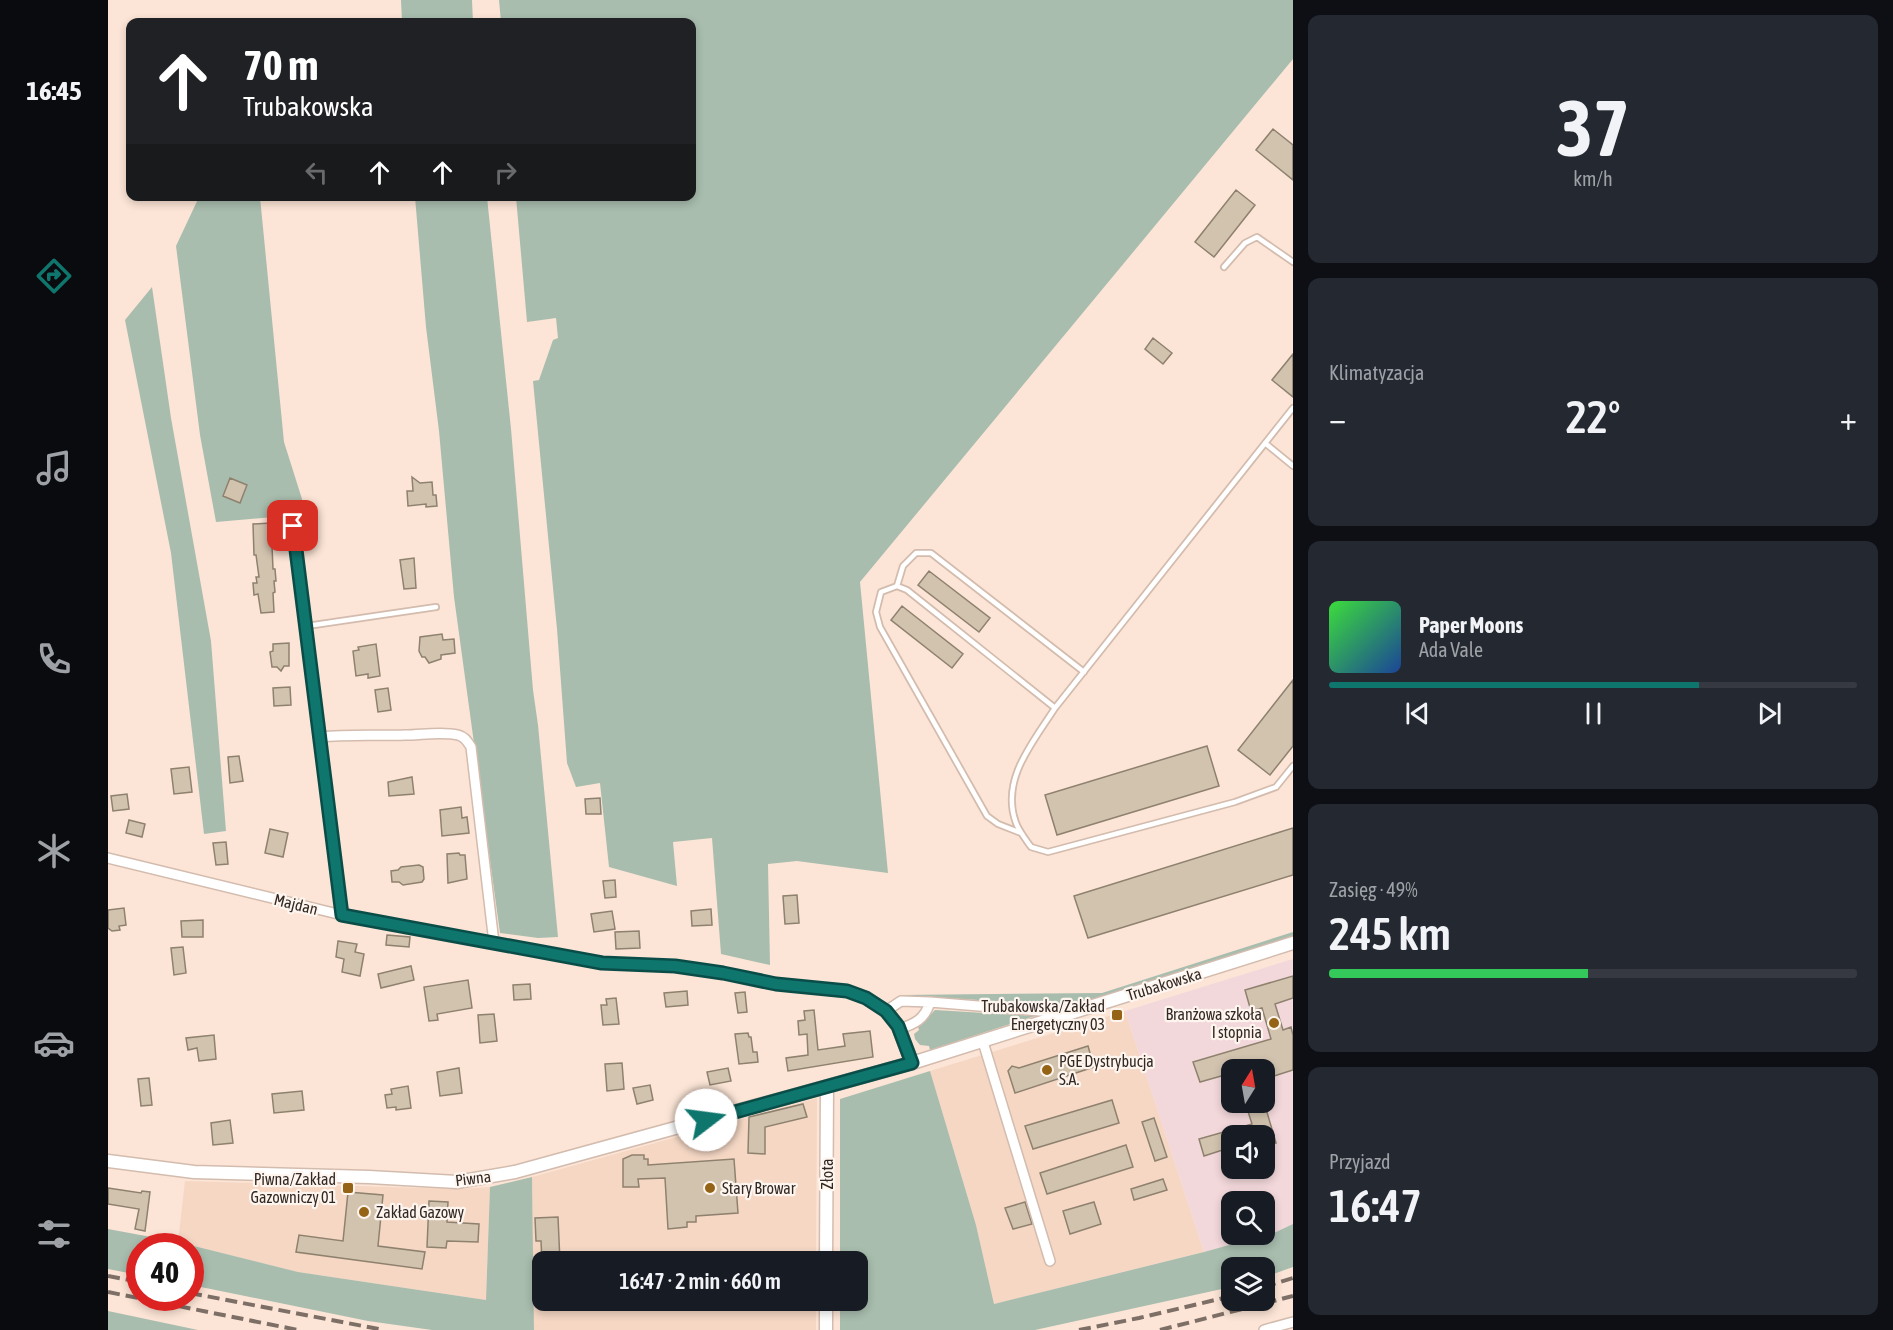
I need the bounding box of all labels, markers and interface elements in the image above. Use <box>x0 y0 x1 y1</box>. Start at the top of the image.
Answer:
text: 70 m <box>243 41 318 89</box>
icon: ahead <box>144 42 222 120</box>
text: 16:45 <box>26 75 82 106</box>
text: 37 <box>1556 83 1630 173</box>
text: Trubakowska <box>243 91 373 122</box>
icon: left <box>300 156 333 189</box>
icon: ahead <box>363 156 396 189</box>
icon: ahead <box>426 156 459 189</box>
icon: right <box>489 156 522 189</box>
text: km/h <box>1573 167 1613 190</box>
icon: directions <box>33 255 75 297</box>
text: Klimatyzacja <box>1329 361 1424 384</box>
text: 22° <box>1566 391 1620 443</box>
text: − <box>1329 399 1346 437</box>
text: + <box>1840 399 1857 437</box>
icon: music <box>33 447 75 489</box>
pin <box>267 500 318 551</box>
icon: arrive <box>276 509 309 542</box>
text: Paper Moons <box>1419 612 1523 638</box>
icon: phone <box>33 638 75 680</box>
text: Ada Vale <box>1419 638 1483 661</box>
icon: previous <box>1401 697 1434 730</box>
icon: pause <box>1577 697 1610 730</box>
icon: next <box>1753 697 1786 730</box>
icon: climate <box>33 830 75 872</box>
text: Zasięg · 49% <box>1329 878 1418 901</box>
street label: Majdan <box>272 890 320 919</box>
text: 245 km <box>1329 908 1451 960</box>
street label: Trubakowska <box>1124 964 1204 1004</box>
place label: Trubakowska/Zakład Energetyczny 03 <box>981 997 1105 1034</box>
place label: Branżowa szkoła I stopnia <box>1166 1005 1262 1042</box>
marker: Trubakowska/Zakład Energetyczny 03 <box>1110 1008 1124 1022</box>
marker: Branżowa szkoła I stopnia <box>1267 1016 1281 1030</box>
icon: car <box>33 1022 75 1064</box>
place label: PGE Dystrybucja S.A. <box>1059 1052 1154 1088</box>
north arrow <box>1221 1059 1275 1113</box>
map controls <box>1221 1059 1275 1311</box>
marker: PGE Dystrybucja S.A. <box>1040 1063 1054 1077</box>
position arrow <box>674 1088 738 1152</box>
button: sound <box>1221 1125 1275 1179</box>
text: Przyjazd <box>1329 1150 1391 1173</box>
street label: Złota <box>818 1159 836 1189</box>
street label: Piwna <box>454 1167 492 1189</box>
place label: Piwna/Zakład Gazowniczy 01 <box>251 1170 336 1207</box>
place label: Stary Browar <box>722 1179 796 1198</box>
text: 16:47 <box>1329 1180 1422 1232</box>
marker: Piwna/Zakład Gazowniczy 01 <box>341 1181 355 1195</box>
marker: Stary Browar <box>703 1181 717 1195</box>
button: search <box>1221 1191 1275 1245</box>
place label: Zakład Gazowy <box>376 1203 465 1222</box>
marker: Zakład Gazowy <box>357 1205 371 1219</box>
icon: filters <box>33 1213 75 1255</box>
speed limit sign: 40 <box>126 1233 204 1311</box>
button: layers <box>1221 1257 1275 1311</box>
text: 16:47 · 2 min · 660 m <box>619 1268 781 1294</box>

